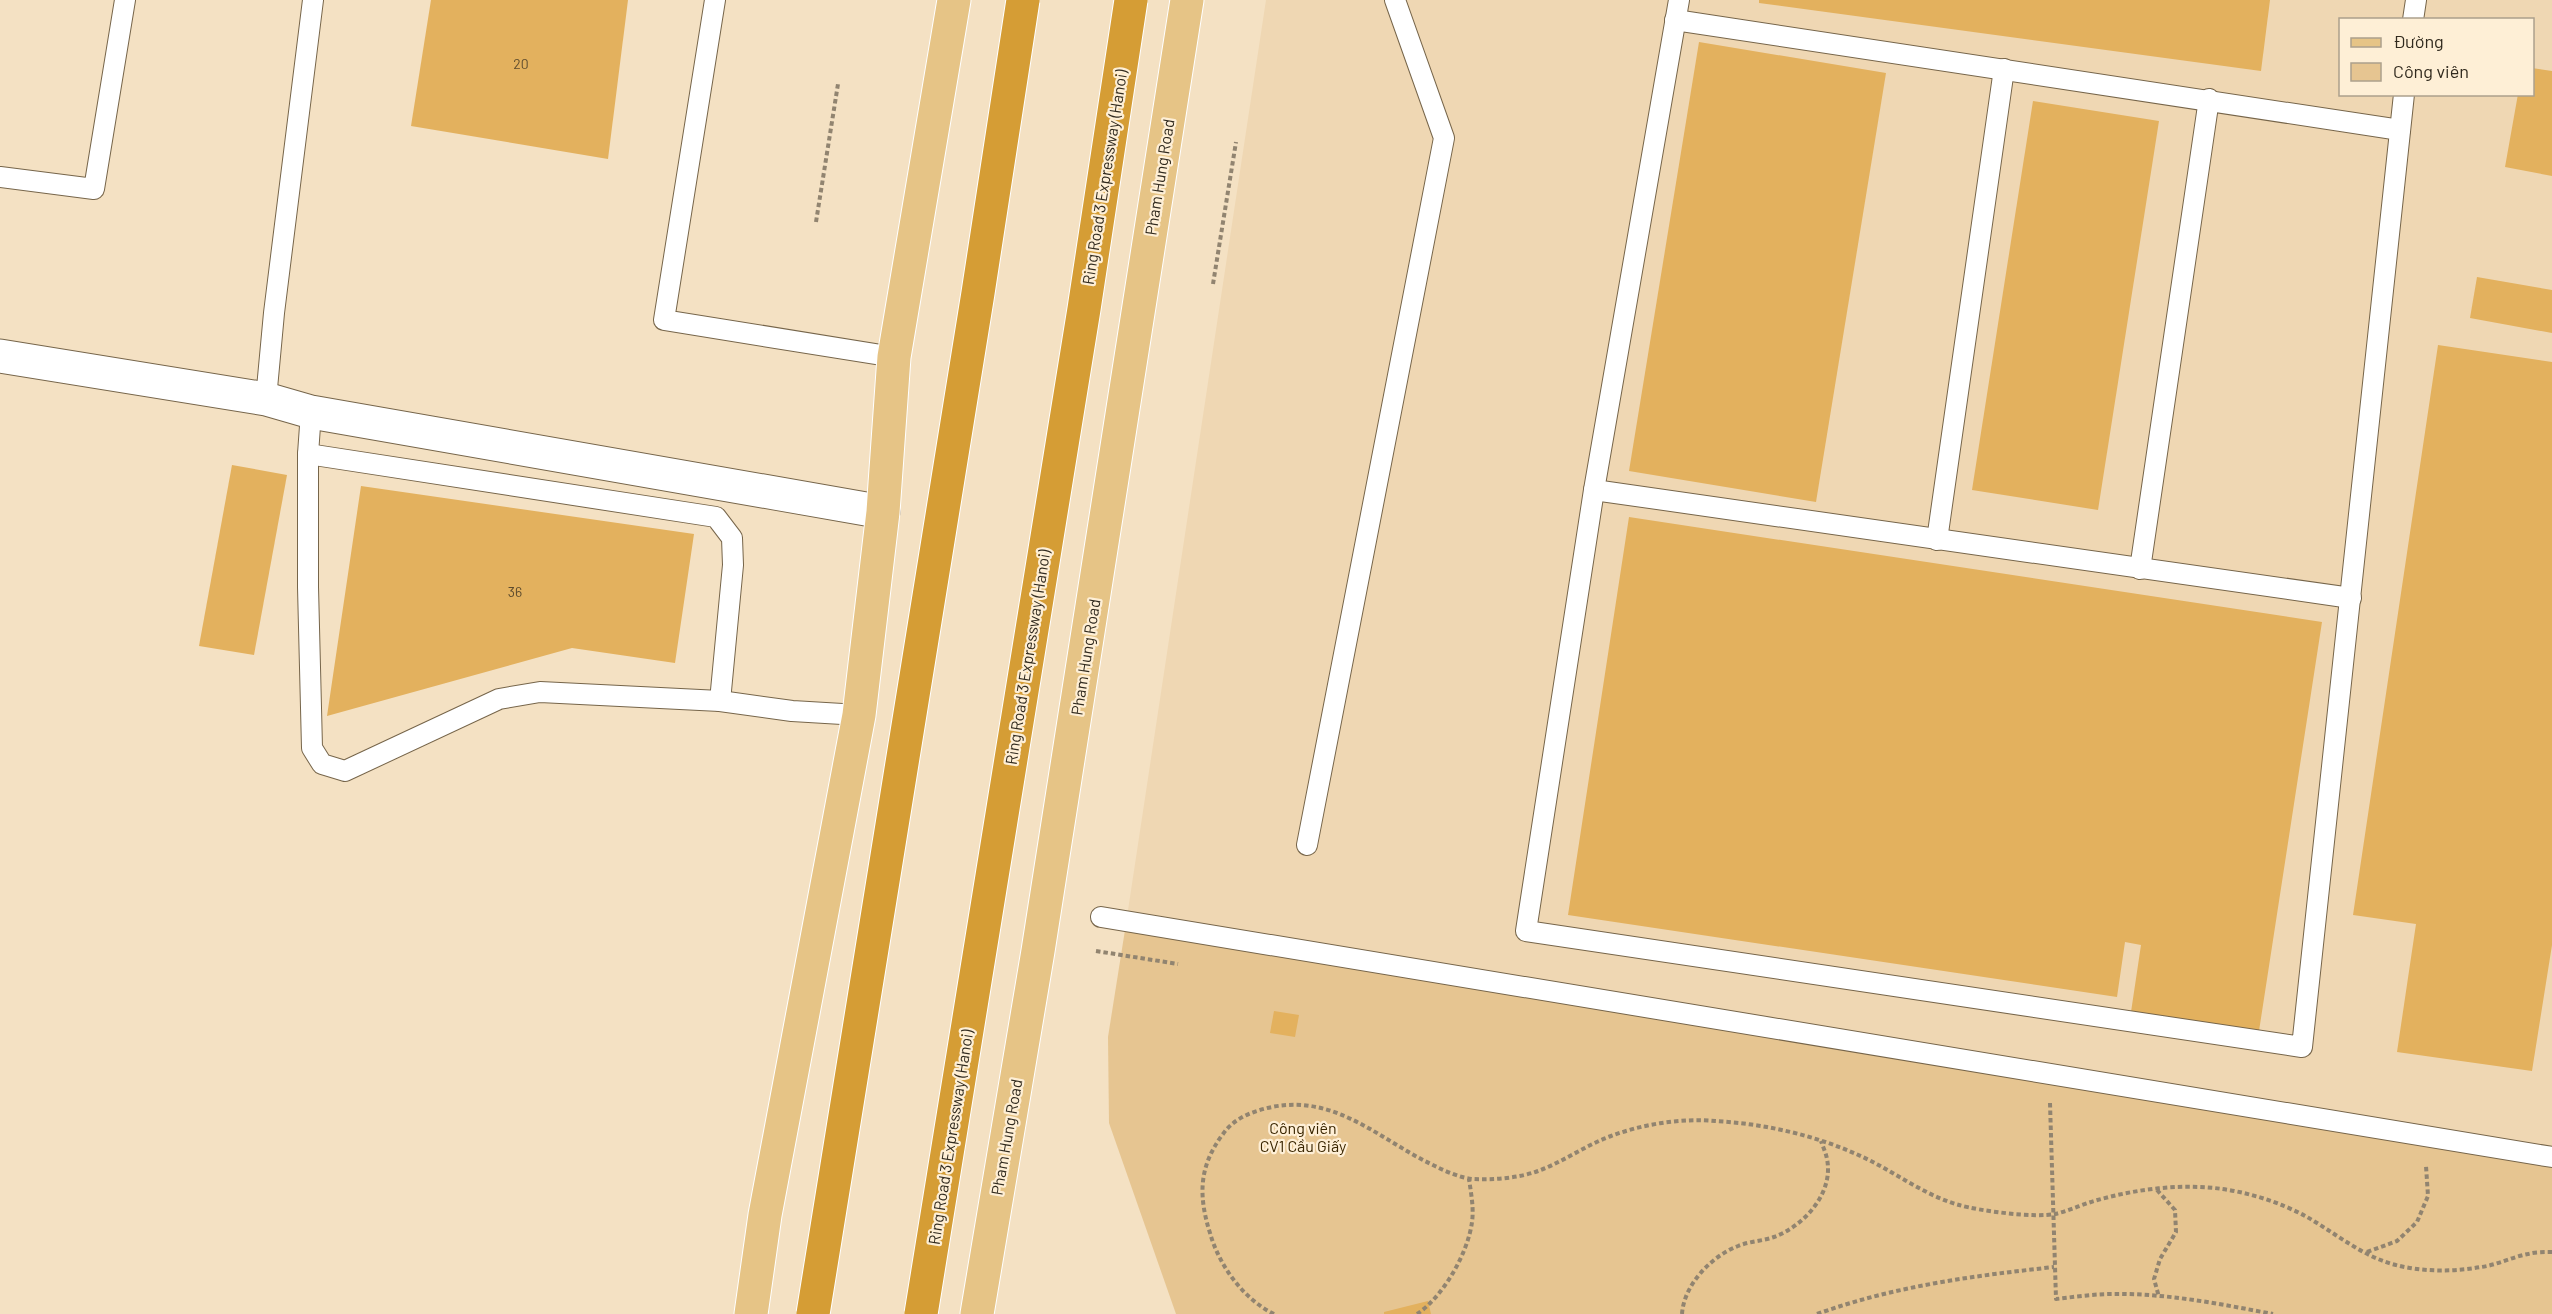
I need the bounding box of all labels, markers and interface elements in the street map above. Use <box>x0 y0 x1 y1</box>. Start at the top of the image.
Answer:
legend <box>2339 18 2534 96</box>
text: Đường <box>2393 30 2444 52</box>
house number: 20 <box>513 55 529 72</box>
text: Công viên <box>2393 60 2469 82</box>
street label: Ring Road 3 Expressway (Hanoi) <box>1078 67 1131 286</box>
street label: Pham Hung Road <box>1140 117 1178 237</box>
street label: Ring Road 3 Expressway (Hanoi) <box>1001 547 1054 766</box>
house number: 36 <box>508 583 522 600</box>
street label: Pham Hung Road <box>1066 597 1104 717</box>
street label: Ring Road 3 Expressway (Hanoi) <box>924 1027 977 1246</box>
street label: Pham Hung Road <box>986 1077 1026 1197</box>
park label: Công viên CV1 Cầu Giấy <box>1260 1118 1347 1155</box>

